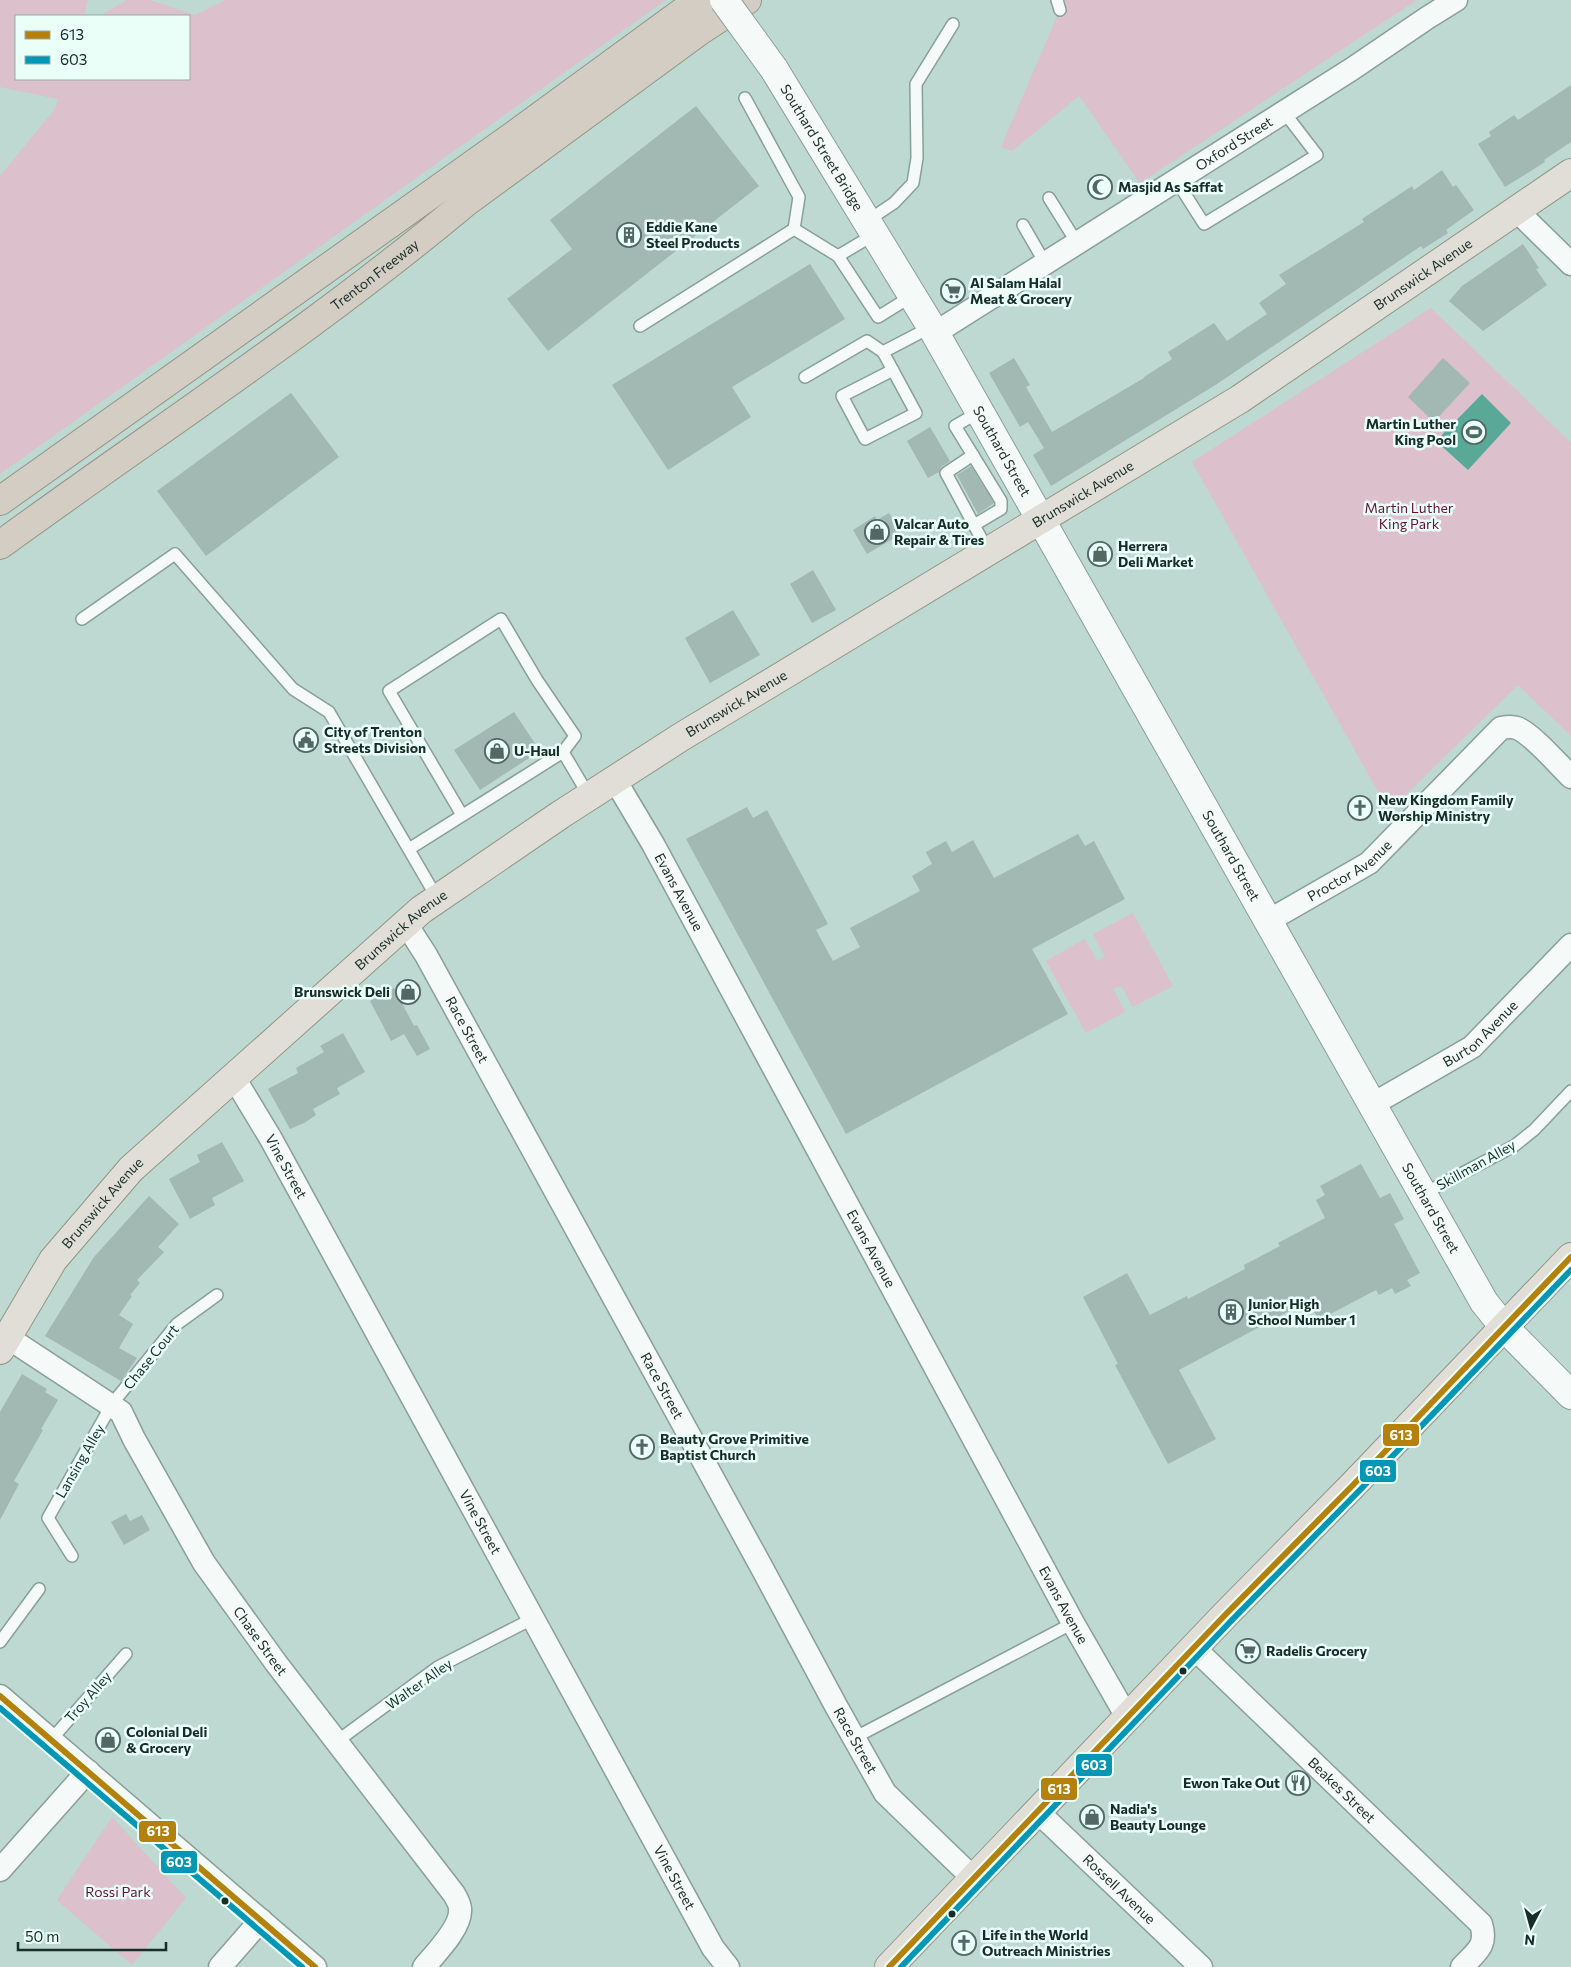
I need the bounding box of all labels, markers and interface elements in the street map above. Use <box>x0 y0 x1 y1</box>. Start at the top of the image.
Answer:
legend <box>15 15 190 80</box>
text: 613 <box>60 25 84 43</box>
text: 603 <box>60 50 87 68</box>
street label: Southard Street Bridge <box>777 81 867 214</box>
street label: Oxford Street <box>1192 112 1276 174</box>
mosque icon: Masjid As Saffat <box>1087 174 1113 200</box>
place label: Masjid As Saffat <box>1118 178 1223 195</box>
place label: Eddie Kane Steel Products <box>646 218 740 251</box>
building icon: Eddie Kane Steel Products <box>616 222 642 248</box>
street label: Brunswick Avenue <box>1370 234 1475 313</box>
street label: Trenton Freeway <box>327 235 422 314</box>
place label: Al Salam Halal Meat & Grocery <box>970 274 1072 307</box>
supermarket icon: Al Salam Halal Meat & Grocery <box>940 278 966 304</box>
street label: Southard Street <box>970 403 1035 499</box>
place label: Martin Luther King Pool <box>1366 415 1456 448</box>
sports icon: Martin Luther King Pool <box>1461 419 1487 445</box>
street label: Brunswick Avenue <box>1029 456 1136 531</box>
park label: Martin Luther King Park <box>1365 499 1454 532</box>
place label: Valcar Auto Repair & Tires <box>894 515 985 548</box>
shop icon: Valcar Auto Repair & Tires <box>864 519 890 545</box>
place label: Herrera Deli Market <box>1118 537 1194 570</box>
shop icon: Herrera Deli Market <box>1087 541 1113 567</box>
street label: Brunswick Avenue <box>682 666 790 740</box>
place label: City of Trenton Streets Division <box>324 723 426 756</box>
public building icon: City of Trenton Streets Division <box>293 727 319 753</box>
shop icon: U-Haul <box>484 738 510 764</box>
place label: U-Haul <box>514 742 560 759</box>
place label: New Kingdom Family Worship Ministry <box>1378 791 1514 824</box>
church icon: New Kingdom Family Worship Ministry <box>1347 795 1373 821</box>
street label: Southard Street <box>1199 807 1264 904</box>
street label: Proctor Avenue <box>1304 836 1395 905</box>
street label: Evans Avenue <box>651 850 707 934</box>
street label: Brunswick Avenue <box>351 886 450 973</box>
shop icon: Brunswick Deli <box>395 979 421 1005</box>
place label: Brunswick Deli <box>294 983 390 1000</box>
street label: Race Street <box>442 993 493 1066</box>
street label: Burton Avenue <box>1440 996 1521 1070</box>
street label: Vine Street <box>262 1131 311 1202</box>
street label: Skillman Alley <box>1433 1136 1518 1193</box>
street label: Brunswick Avenue <box>58 1153 146 1252</box>
street label: Southard Street <box>1399 1160 1464 1256</box>
street label: Evans Avenue <box>844 1206 899 1290</box>
place label: Junior High School Number 1 <box>1248 1295 1356 1328</box>
building icon: Junior High School Number 1 <box>1218 1299 1244 1325</box>
street label: Chase Court <box>119 1321 182 1393</box>
street label: Race Street <box>637 1349 688 1422</box>
street label: Lansing Alley <box>51 1421 108 1501</box>
line badge: 613 <box>1382 1423 1420 1447</box>
text: 613 <box>1389 1426 1413 1443</box>
place label: Beauty Grove Primitive Baptist Church <box>660 1430 809 1463</box>
church icon: Beauty Grove Primitive Baptist Church <box>629 1434 655 1460</box>
line badge: 603 <box>1359 1459 1397 1483</box>
text: 603 <box>1365 1462 1391 1479</box>
street label: Vine Street <box>456 1487 505 1557</box>
street label: Evans Avenue <box>1036 1563 1092 1647</box>
street label: Chase Street <box>230 1603 292 1679</box>
supermarket icon: Radelis Grocery <box>1235 1638 1261 1664</box>
place label: Radelis Grocery <box>1266 1642 1368 1659</box>
street label: Walter Alley <box>382 1655 455 1713</box>
unlabelled marker <box>1178 1666 1188 1676</box>
street label: Troy Alley <box>61 1668 115 1726</box>
street label: Race Street <box>830 1704 881 1776</box>
place label: Colonial Deli & Grocery <box>126 1723 207 1756</box>
shop icon: Colonial Deli & Grocery <box>95 1727 121 1753</box>
line badge: 603 <box>1075 1753 1113 1777</box>
street label: Beakes Street <box>1305 1753 1380 1826</box>
text: 603 <box>1081 1756 1107 1773</box>
restaurant icon: Ewon Take Out <box>1285 1770 1311 1796</box>
place label: Ewon Take Out <box>1183 1774 1280 1791</box>
line badge: 613 <box>1040 1777 1078 1801</box>
text: 613 <box>1047 1780 1071 1797</box>
place label: Nadia's Beauty Lounge <box>1110 1800 1206 1833</box>
shop icon: Nadia's Beauty Lounge <box>1079 1804 1105 1830</box>
line badge: 613 <box>138 1820 177 1843</box>
text: 613 <box>146 1822 170 1839</box>
street label: Vine Street <box>650 1842 699 1913</box>
line badge: 603 <box>160 1850 198 1874</box>
street label: Rossell Avenue <box>1080 1850 1159 1927</box>
text: 603 <box>166 1853 192 1870</box>
park label: Rossi Park <box>85 1883 151 1900</box>
unlabelled marker <box>220 1896 230 1906</box>
north arrow <box>1506 1902 1556 1952</box>
unlabelled marker <box>947 1909 957 1919</box>
scale bar <box>18 1920 165 1952</box>
place label: Life in the World Outreach Ministries <box>982 1926 1111 1959</box>
text: 50 m <box>25 1927 59 1945</box>
church icon: Life in the World Outreach Ministries <box>951 1930 977 1956</box>
text: N <box>1523 1931 1536 1949</box>

